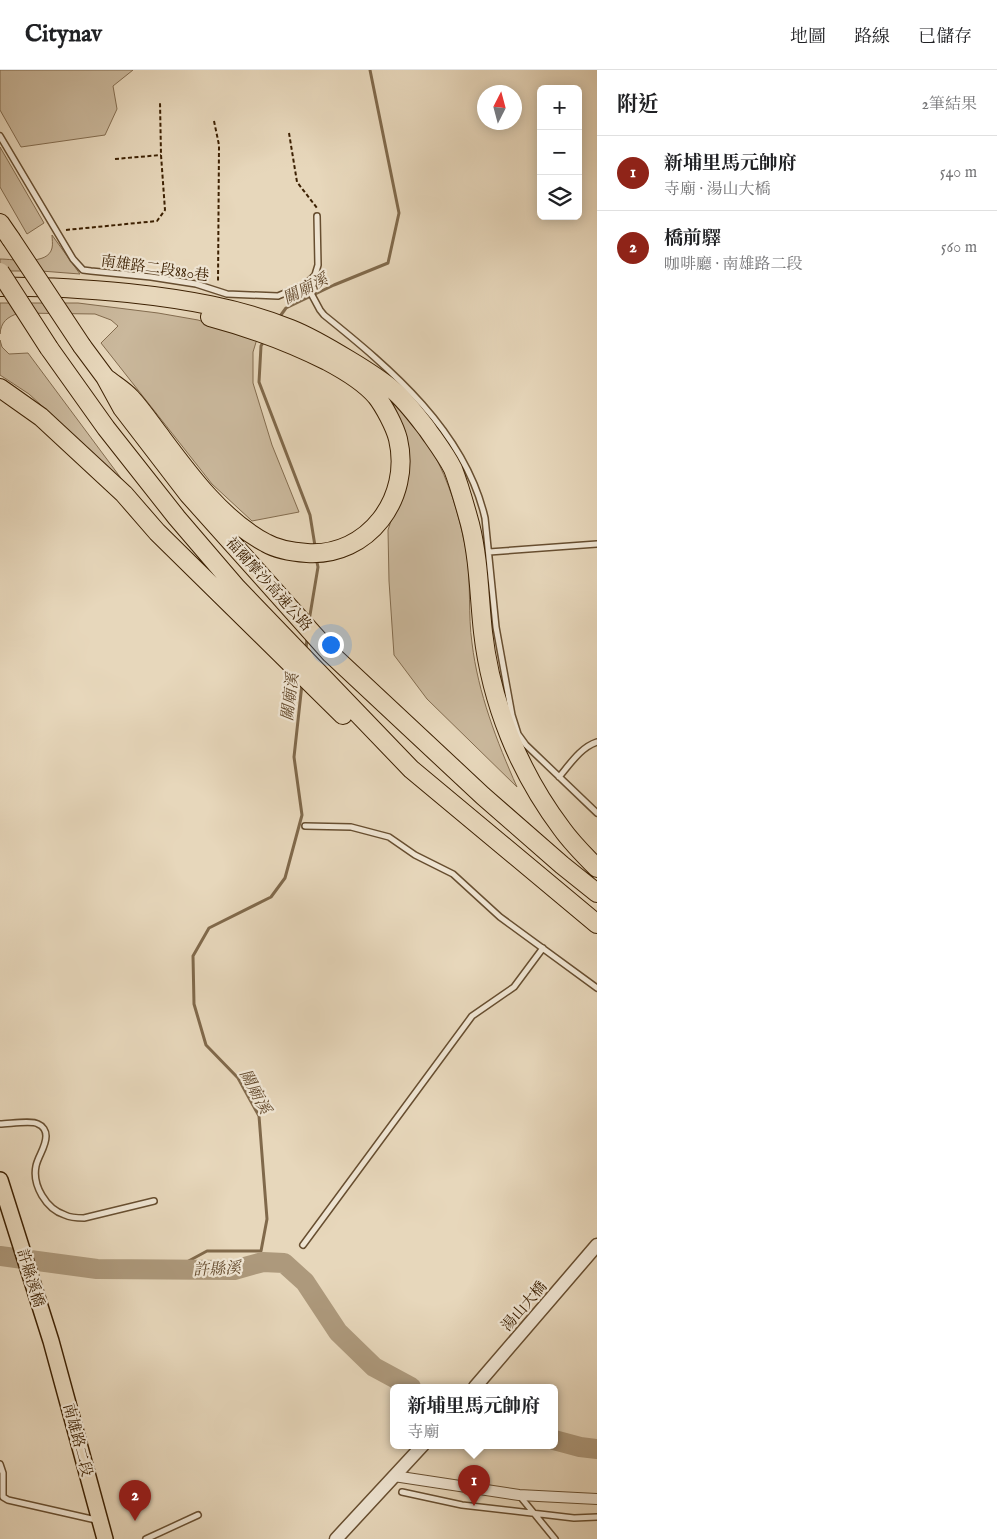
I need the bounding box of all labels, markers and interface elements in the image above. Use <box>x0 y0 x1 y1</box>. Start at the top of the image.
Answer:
text: Citynav <box>25 19 102 50</box>
text: 地圖 <box>790 26 826 49</box>
text: 路線 <box>854 26 890 49</box>
text: 已儲存 <box>918 26 972 49</box>
north arrow <box>477 85 522 130</box>
map controls <box>537 85 582 220</box>
button: + <box>537 85 582 130</box>
text: 附近 <box>617 92 659 119</box>
text: 2筆結果 <box>921 95 977 115</box>
button: − <box>537 130 582 175</box>
text: 新埔里馬元帥府 <box>664 152 797 176</box>
text: 1 <box>630 163 636 183</box>
text: 540 m <box>940 163 977 183</box>
button: layers <box>537 175 582 220</box>
text: 寺廟 · 湯山大橋 <box>664 180 771 200</box>
text: 橋前驛 <box>664 227 721 251</box>
text: 2 <box>629 238 637 258</box>
text: 560 m <box>941 238 977 258</box>
street label: 南雄路二段880巷 <box>100 251 210 285</box>
text: 咖啡廳 · 南雄路二段 <box>664 255 803 275</box>
water label: 關廟溪 <box>280 269 334 310</box>
street label: 福爾摩沙高速公路 <box>221 533 316 635</box>
your location <box>318 632 344 658</box>
water label: 關廟溪 <box>278 670 304 722</box>
water label: 關廟溪 <box>234 1066 275 1120</box>
street label: 許縣溪橋 <box>13 1247 48 1310</box>
water label: 許縣溪 <box>193 1259 244 1281</box>
street label: 湯山大橋 <box>498 1277 551 1335</box>
popup <box>390 1384 558 1449</box>
text: 新埔里馬元帥府 <box>407 1395 541 1419</box>
street label: 南雄路二段 <box>59 1401 96 1479</box>
text: 寺廟 <box>407 1423 440 1443</box>
pin: 1 <box>458 1465 490 1506</box>
pin: 2 <box>119 1480 151 1521</box>

